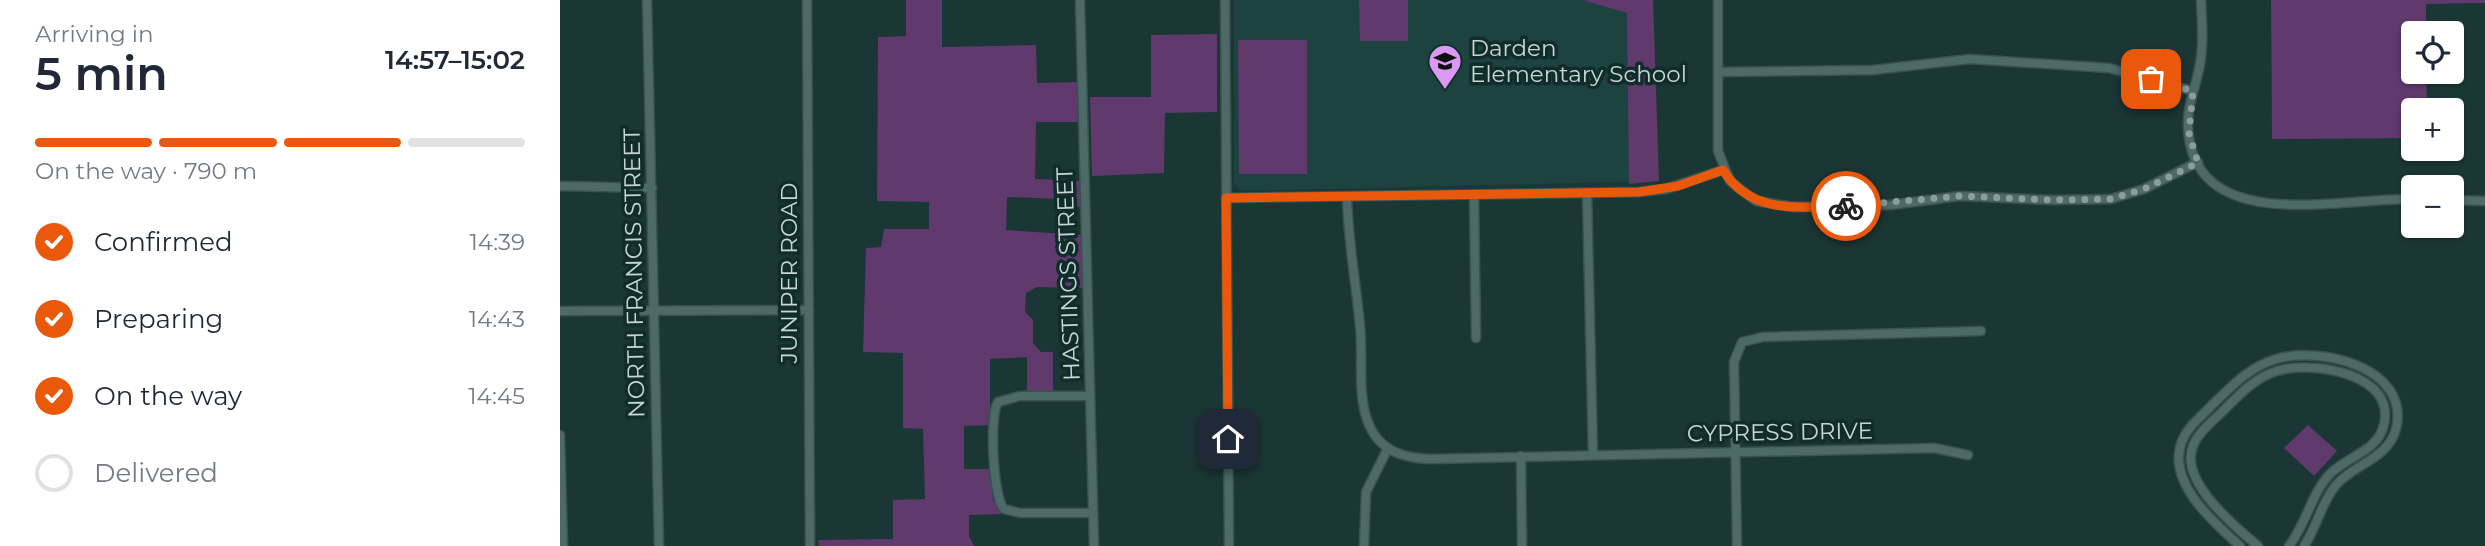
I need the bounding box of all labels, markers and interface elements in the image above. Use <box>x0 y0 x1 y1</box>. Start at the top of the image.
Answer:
text: Arriving in <box>35 20 154 48</box>
map controls <box>2401 21 2464 238</box>
button: locate <box>2401 21 2464 84</box>
place label: Darden Elementary School <box>1470 34 1687 88</box>
school or university icon: Darden Elementary School <box>1426 42 1464 91</box>
text: 14:57–15:02 <box>385 44 525 76</box>
text: 5 min <box>35 45 168 102</box>
pin <box>2121 49 2181 109</box>
icon: bag <box>2132 60 2170 98</box>
button: + <box>2401 98 2464 161</box>
street label: NORTH FRANCIS STREET <box>617 127 651 418</box>
text: On the way · 790 m <box>35 157 257 185</box>
street label: HASTINGS STREET <box>1050 166 1086 381</box>
courier <box>1811 171 1881 241</box>
button: − <box>2401 175 2464 238</box>
street label: JUNIPER ROAD <box>775 183 803 364</box>
icon: bike <box>1827 187 1865 225</box>
icon: check <box>35 223 73 261</box>
text: Confirmed <box>94 226 233 258</box>
text: 14:39 <box>469 228 525 256</box>
icon: check <box>35 300 73 338</box>
text: Preparing <box>94 303 223 335</box>
text: 14:43 <box>469 305 525 333</box>
icon: check <box>35 377 73 415</box>
text: On the way <box>94 380 242 412</box>
text: 14:45 <box>468 382 525 410</box>
pin <box>1198 409 1258 469</box>
street label: CYPRESS DRIVE <box>1687 416 1873 448</box>
icon: home <box>1209 420 1247 458</box>
text: Delivered <box>94 457 218 489</box>

